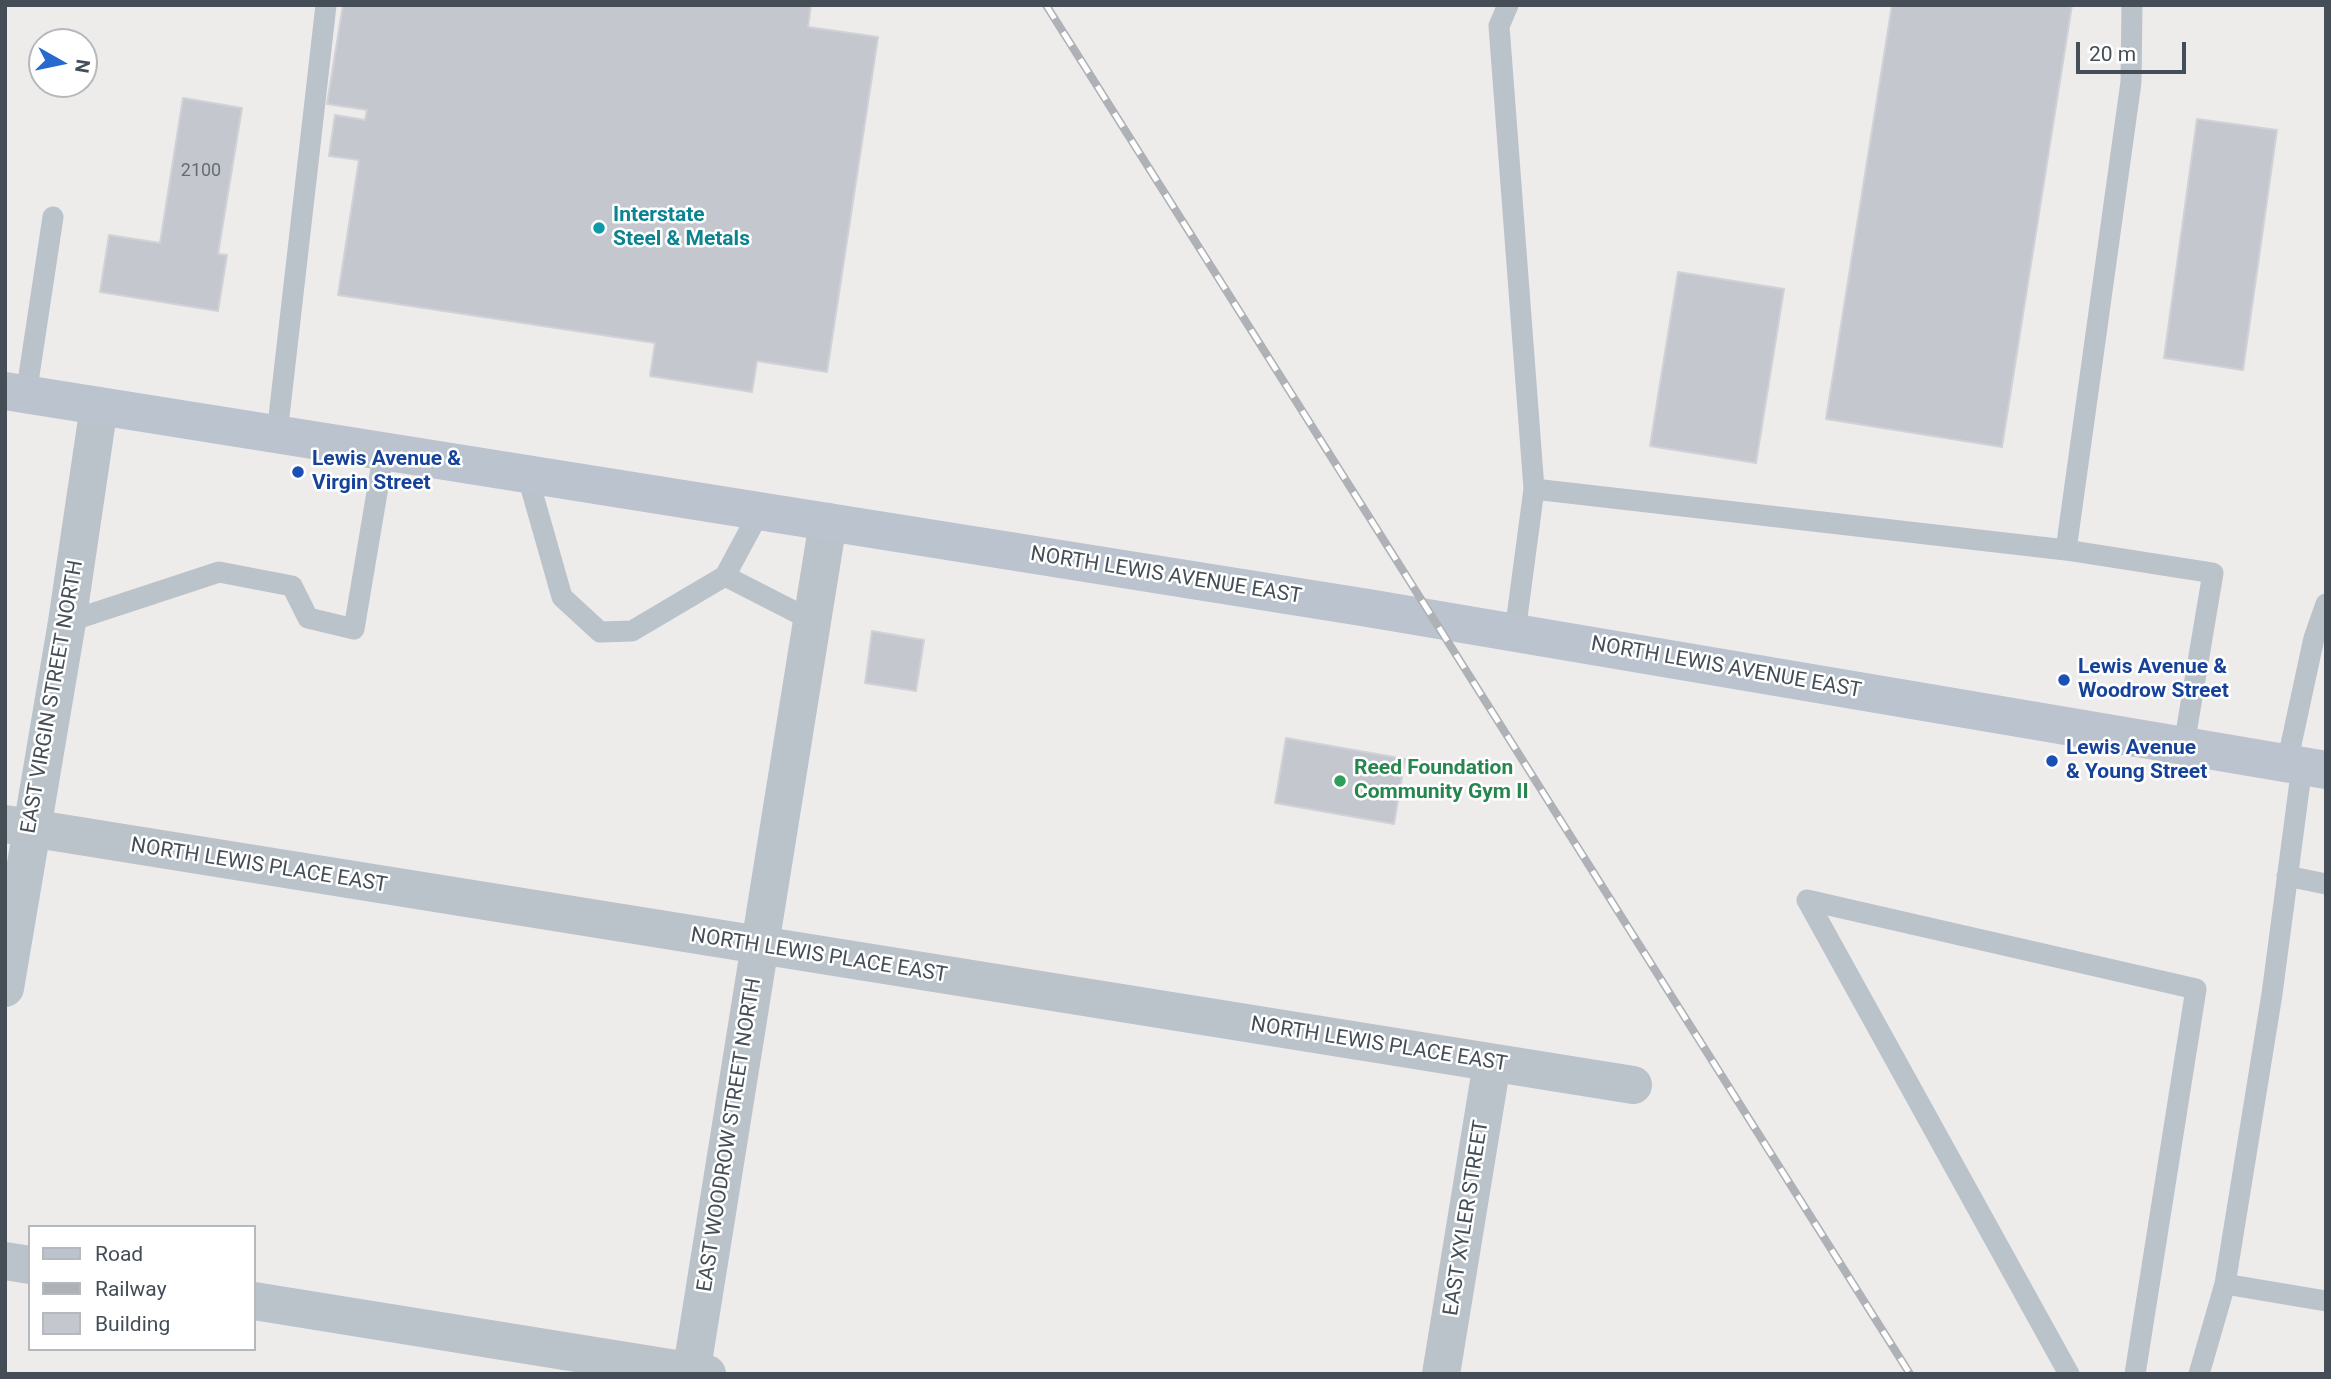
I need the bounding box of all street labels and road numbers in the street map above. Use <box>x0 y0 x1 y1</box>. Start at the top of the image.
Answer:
street label: NORTH LEWIS AVENUE EAST <box>1029 542 1303 610</box>
street label: EAST VIRGIN STREET NORTH <box>17 558 89 836</box>
street label: NORTH LEWIS AVENUE EAST <box>1589 632 1863 704</box>
street label: NORTH LEWIS PLACE EAST <box>129 833 389 899</box>
street label: NORTH LEWIS PLACE EAST <box>689 923 949 989</box>
street label: EAST WOODROW STREET NORTH <box>693 976 767 1294</box>
street label: NORTH LEWIS PLACE EAST <box>1249 1012 1509 1078</box>
street label: EAST XYLER STREET <box>1439 1118 1495 1318</box>

